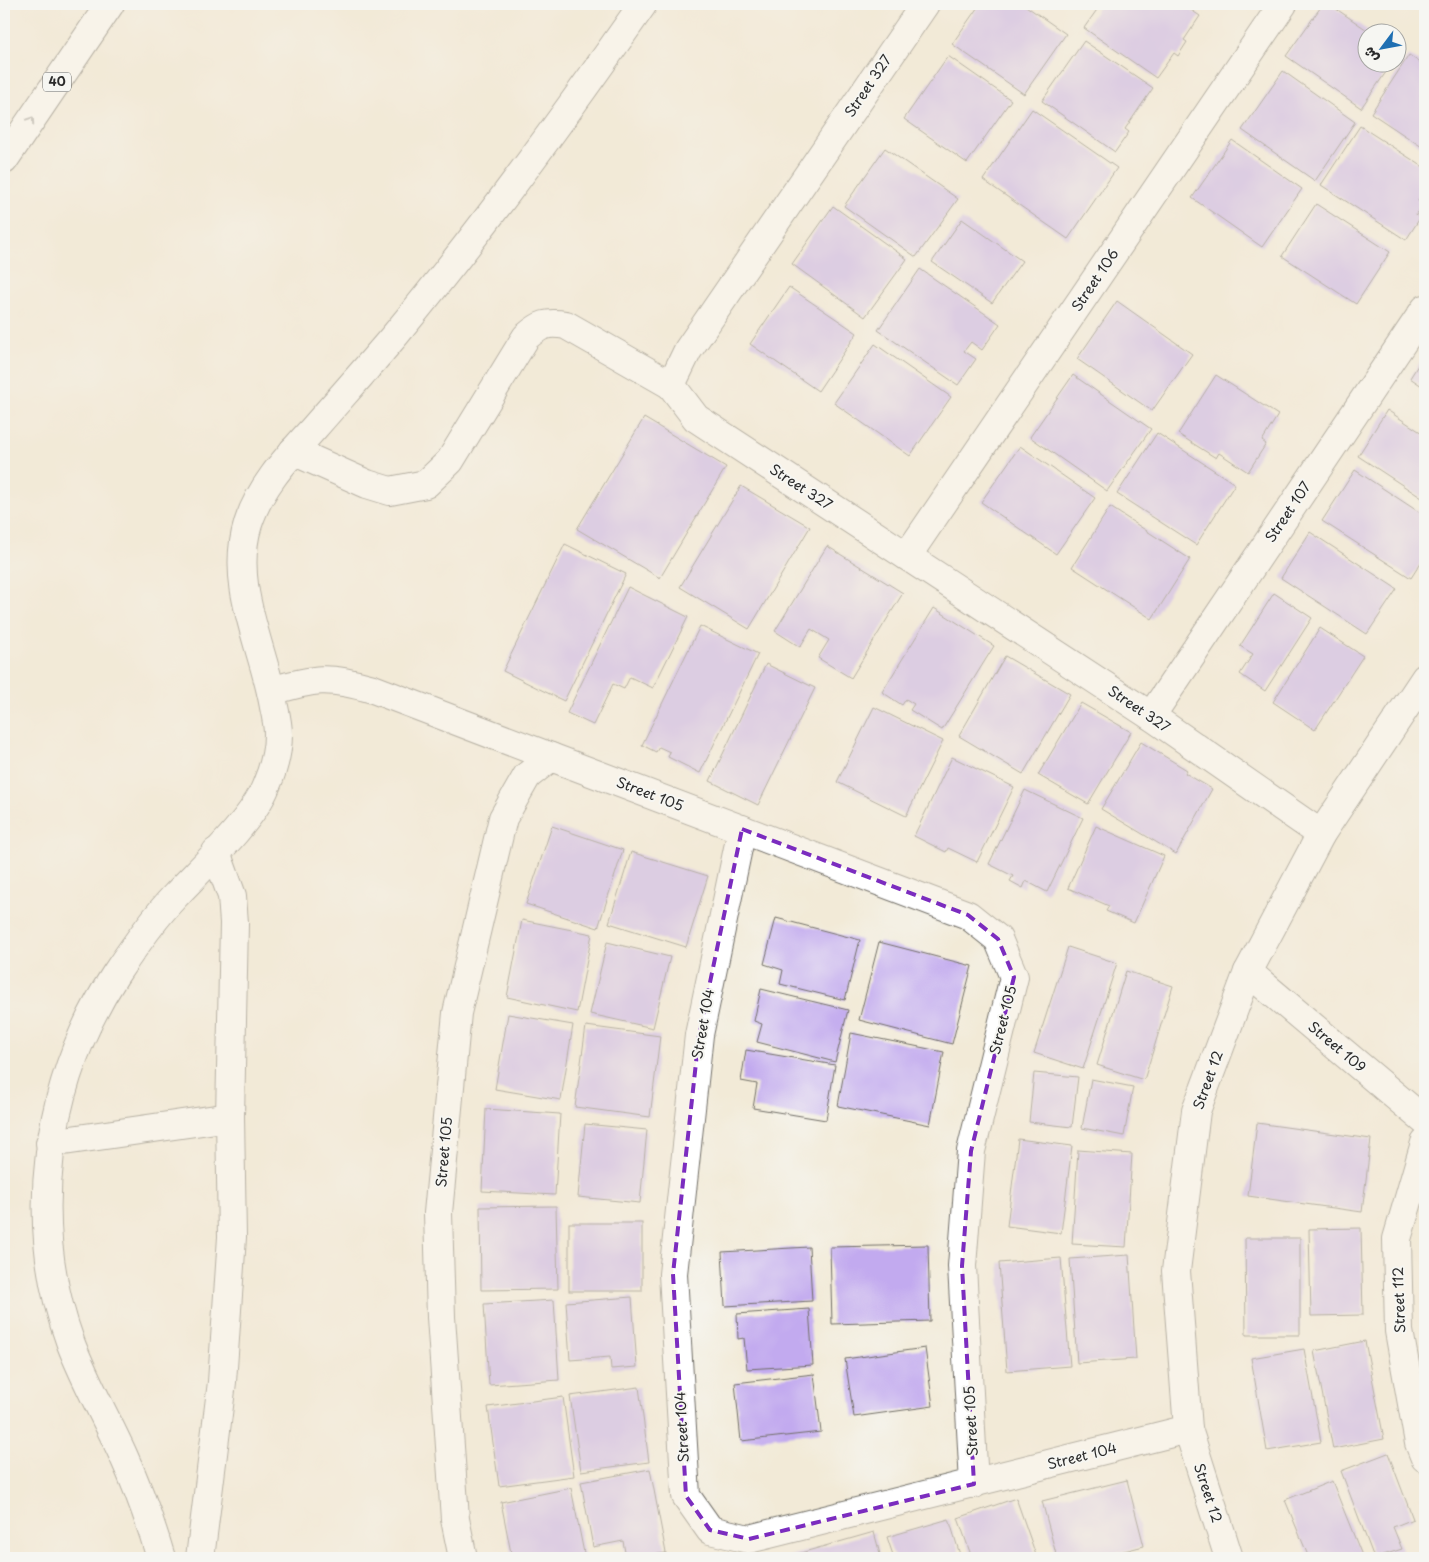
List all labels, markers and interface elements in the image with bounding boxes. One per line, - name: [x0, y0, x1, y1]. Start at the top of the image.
- north arrow: [1356, 22, 1406, 72]
- text: ش: [1358, 43, 1384, 67]
- street label: Street 327: [839, 50, 896, 121]
- road number: 40: [43, 72, 71, 91]
- one-way arrow: [25, 116, 34, 126]
- street label: Street 106: [1066, 244, 1123, 315]
- street label: Street 327: [766, 458, 837, 515]
- street label: Street 107: [1259, 477, 1316, 546]
- street label: Street 327: [1104, 680, 1175, 737]
- street label: Street 105: [613, 771, 687, 816]
- street label: Street 105: [984, 983, 1021, 1057]
- street label: Street 104: [686, 987, 719, 1061]
- street label: Street 109: [1304, 1016, 1371, 1077]
- street label: Street 12: [1187, 1047, 1228, 1112]
- street label: Street 105: [430, 1116, 457, 1188]
- street label: Street 112: [1387, 1266, 1410, 1334]
- street label: Street 105: [958, 1385, 983, 1457]
- street label: Street 104: [669, 1391, 694, 1463]
- street label: Street 104: [1045, 1437, 1119, 1474]
- street label: Street 12: [1189, 1460, 1228, 1525]

